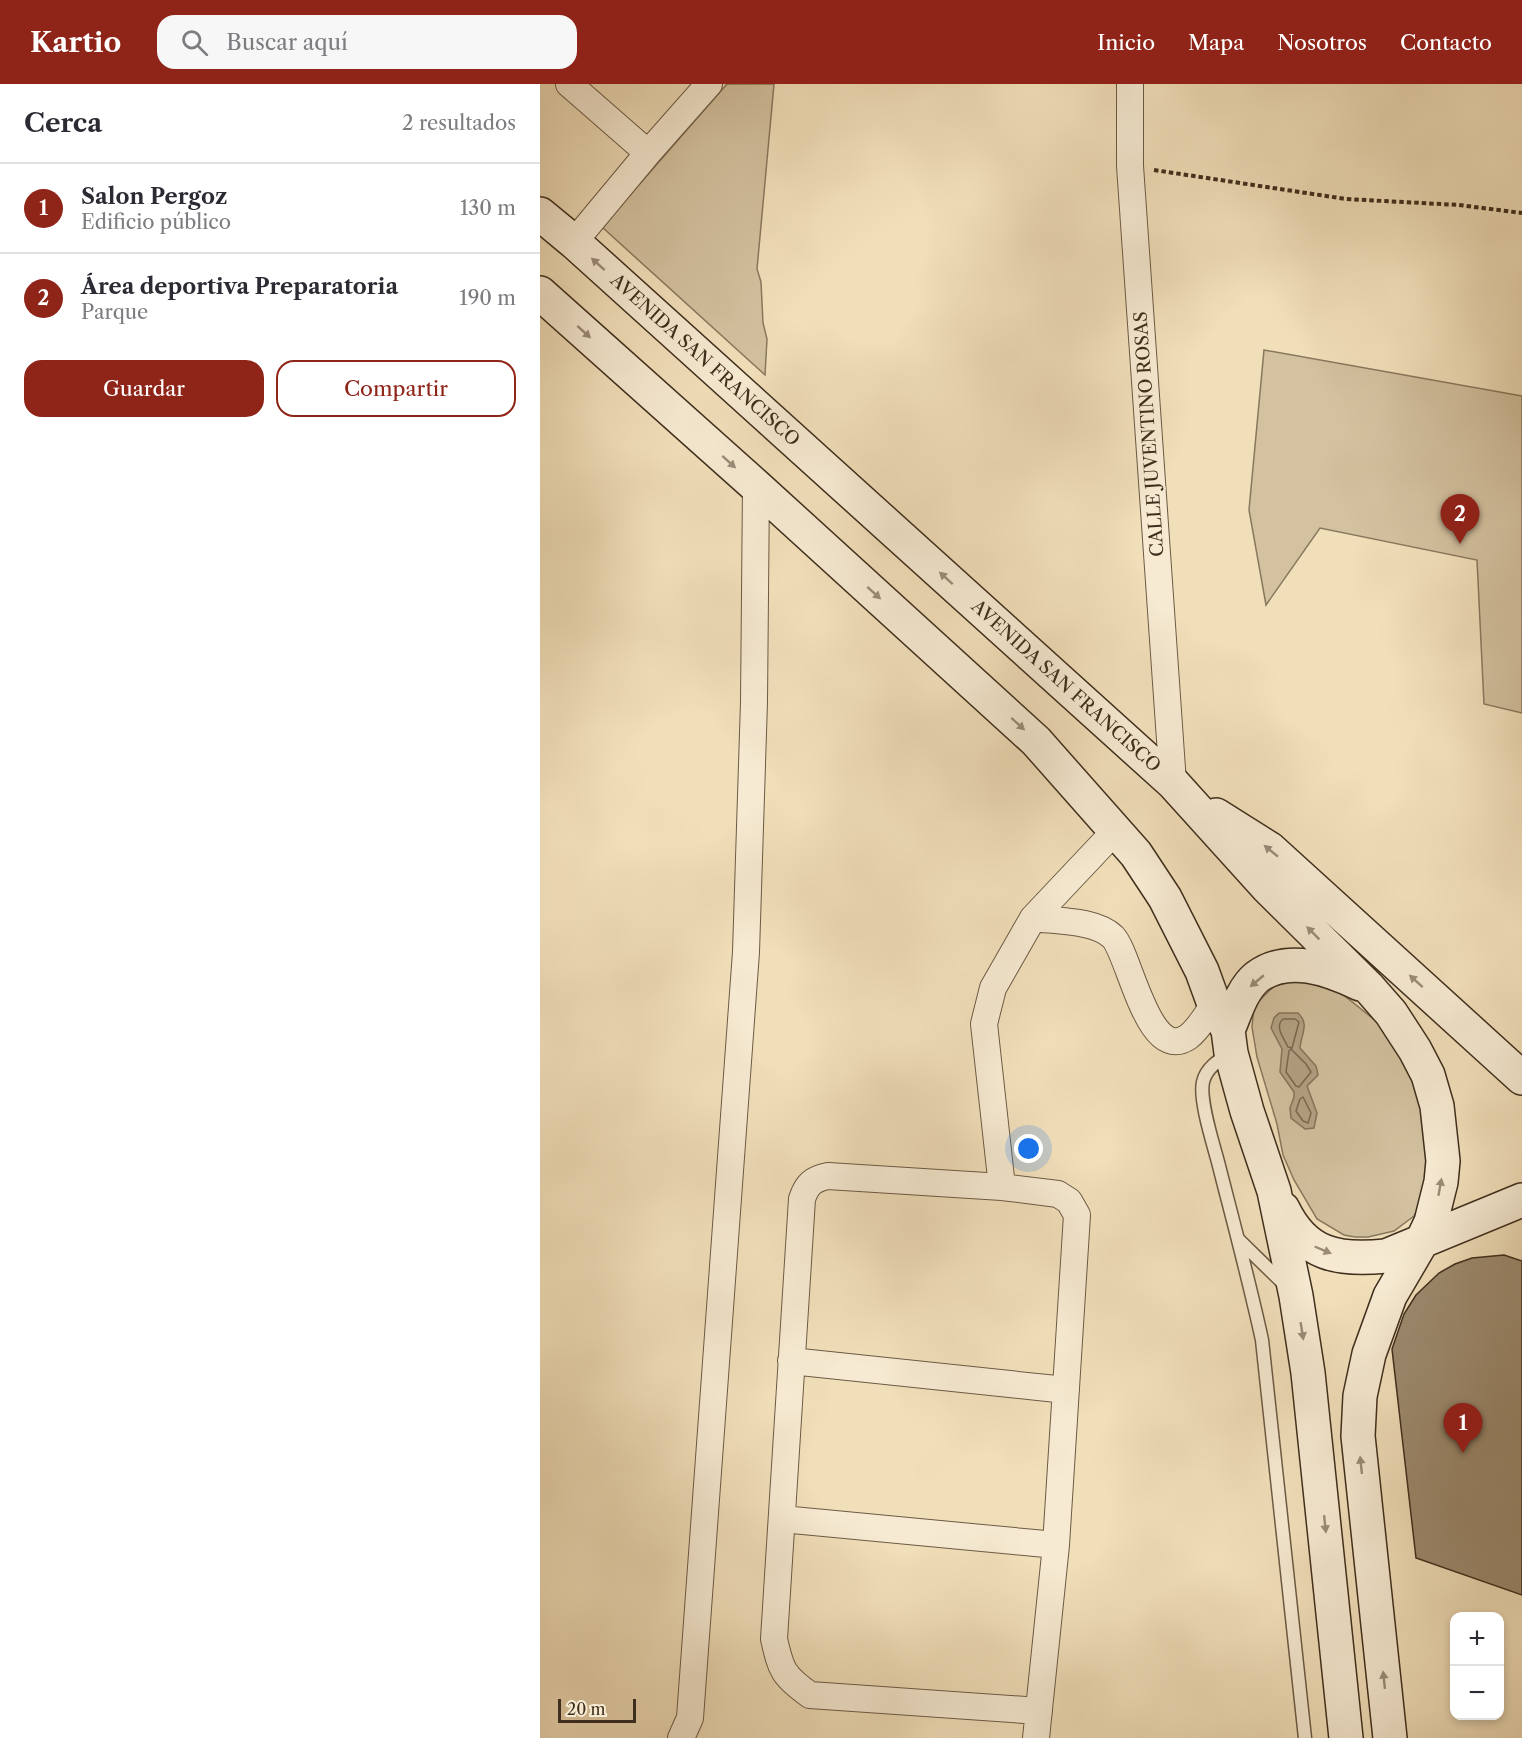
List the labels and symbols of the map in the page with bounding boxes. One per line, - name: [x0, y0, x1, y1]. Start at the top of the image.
- one-way arrow: [591, 257, 606, 271]
- street label: AVENIDA SAN FRANCISCO: [605, 269, 804, 451]
- street label: CALLE JUVENTINO ROSAS: [1129, 311, 1169, 557]
- one-way arrow: [576, 325, 591, 338]
- one-way arrow: [721, 455, 736, 468]
- pin: 2: [1440, 494, 1480, 544]
- one-way arrow: [938, 571, 953, 585]
- one-way arrow: [866, 586, 881, 600]
- street label: AVENIDA SAN FRANCISCO: [966, 595, 1165, 777]
- one-way arrow: [1010, 717, 1024, 731]
- one-way arrow: [1263, 845, 1279, 858]
- one-way arrow: [1307, 926, 1321, 940]
- one-way arrow: [1249, 974, 1265, 987]
- one-way arrow: [1409, 975, 1424, 988]
- your location: [1014, 1134, 1043, 1163]
- one-way arrow: [1436, 1178, 1445, 1197]
- one-way arrow: [1314, 1246, 1332, 1255]
- one-way arrow: [1297, 1321, 1306, 1340]
- pin: 1: [1444, 1404, 1482, 1453]
- one-way arrow: [1356, 1455, 1366, 1474]
- one-way arrow: [1320, 1515, 1330, 1534]
- one-way arrow: [1379, 1670, 1389, 1689]
- scale bar: [558, 1696, 636, 1724]

